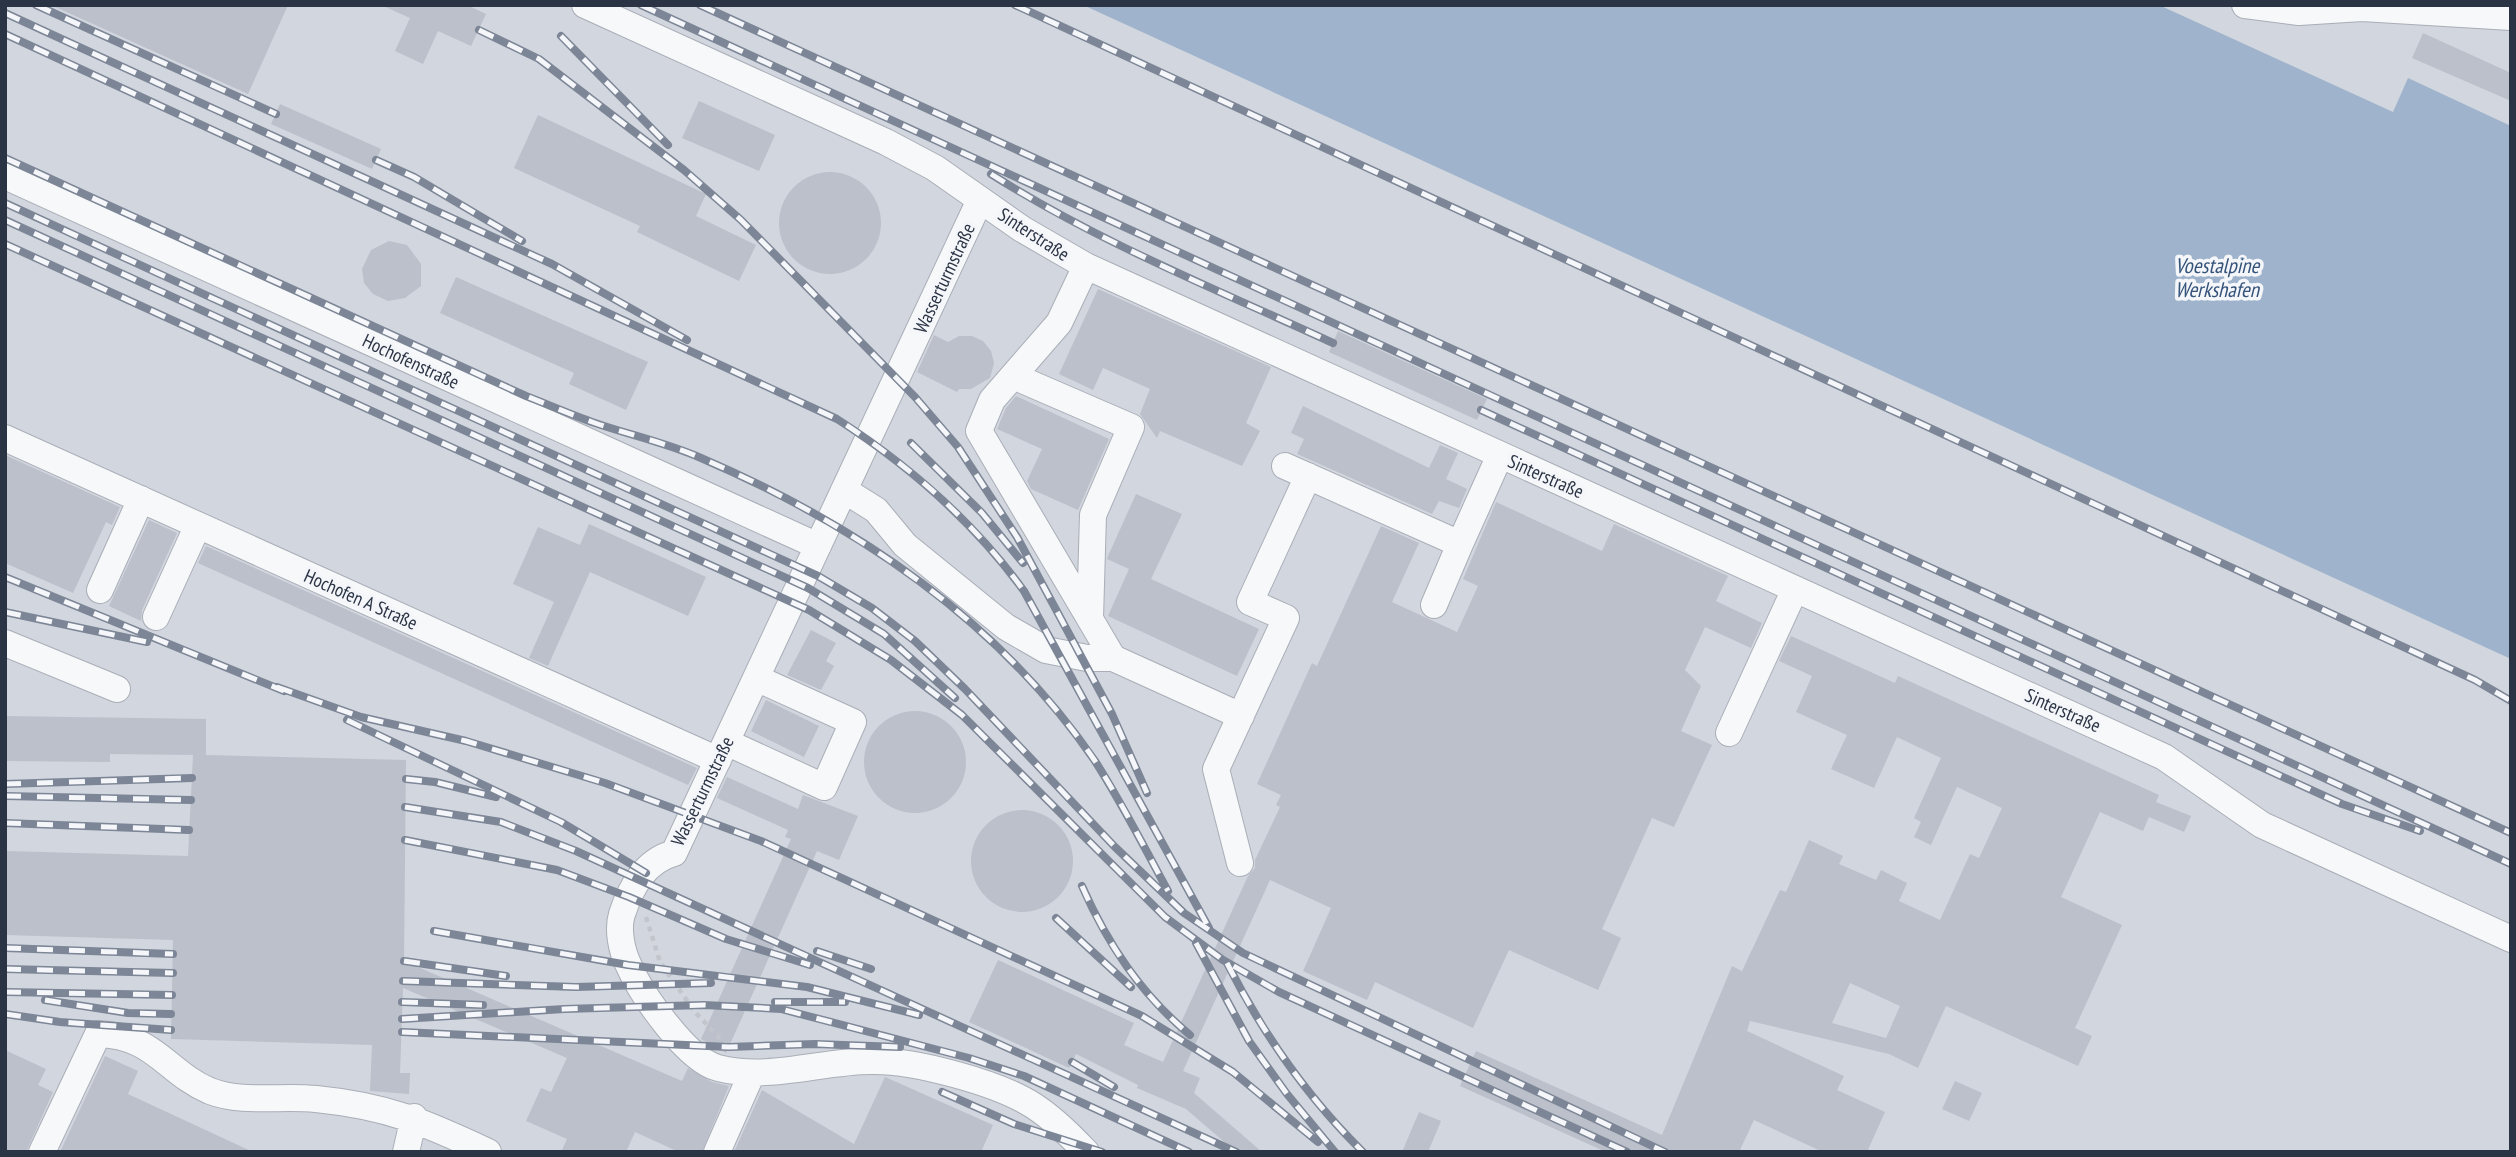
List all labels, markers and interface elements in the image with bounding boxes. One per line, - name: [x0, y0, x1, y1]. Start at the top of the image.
- street label: Sinterstraße: [994, 202, 1074, 266]
- street label: Wasserturmstraße: [908, 219, 980, 337]
- water label: Voestalpine Werkshafen: [2175, 252, 2261, 303]
- street label: Hochofenstraße: [359, 328, 463, 394]
- street label: Sinterstraße: [1504, 449, 1588, 503]
- street label: Hochofen A Straße: [301, 563, 422, 635]
- street label: Sinterstraße: [2021, 683, 2105, 737]
- street label: Wasserturmstraße: [665, 732, 739, 850]

